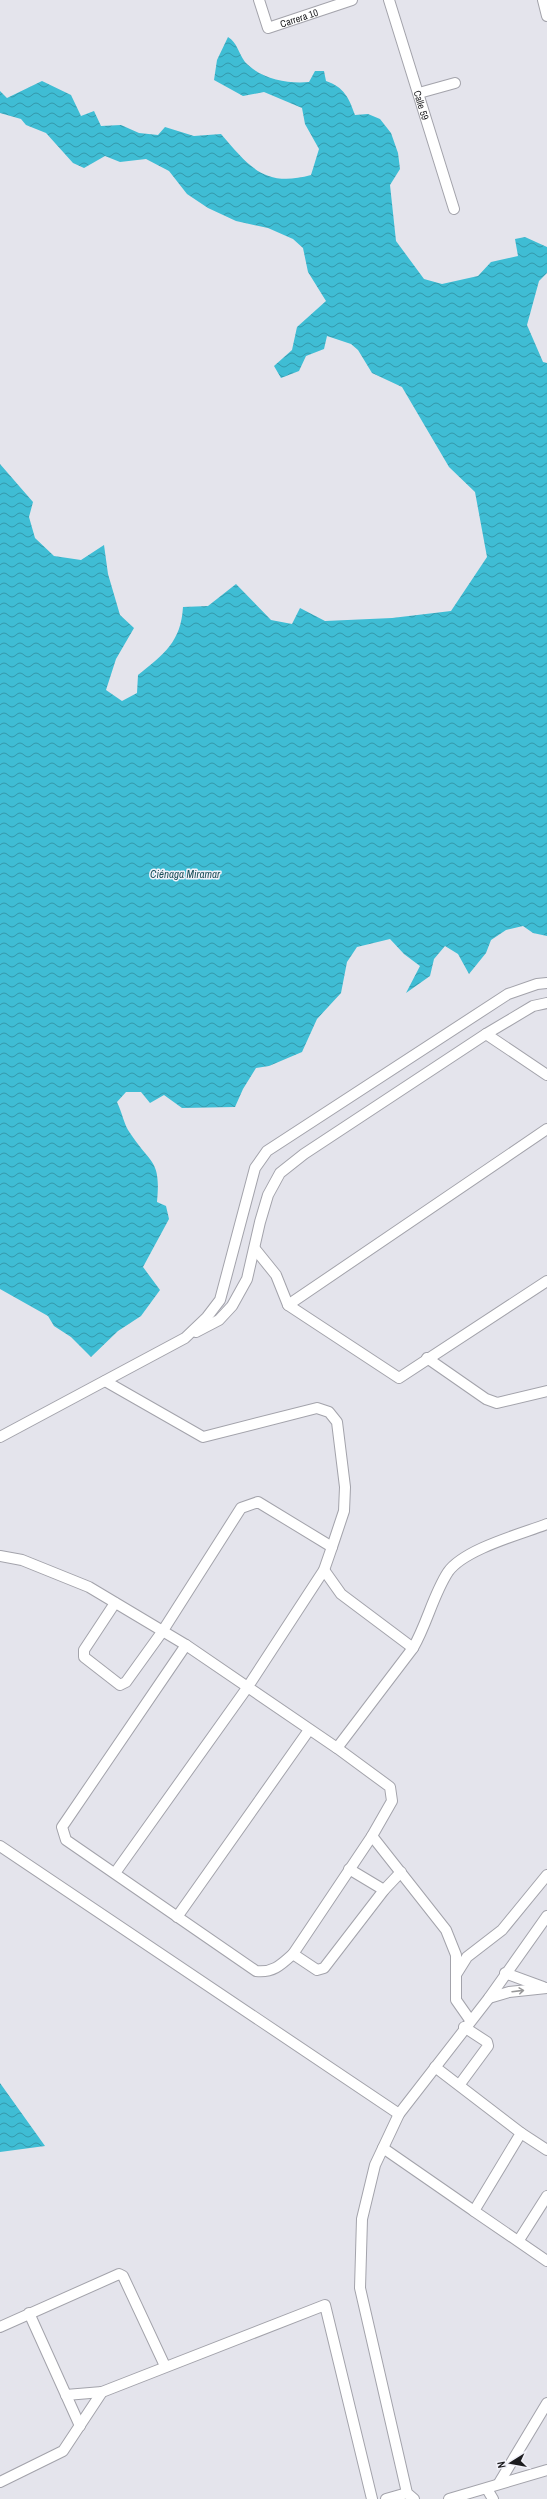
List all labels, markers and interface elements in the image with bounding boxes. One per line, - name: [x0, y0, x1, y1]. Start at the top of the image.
- street label: Carrera 10: [278, 6, 320, 31]
- street label: Calle 59: [411, 89, 432, 122]
- water label: Ciénaga Miramar: [150, 867, 221, 881]
- one-way arrow: [511, 1987, 524, 1995]
- north arrow: [491, 2443, 531, 2483]
- text: N: [494, 2460, 509, 2469]

